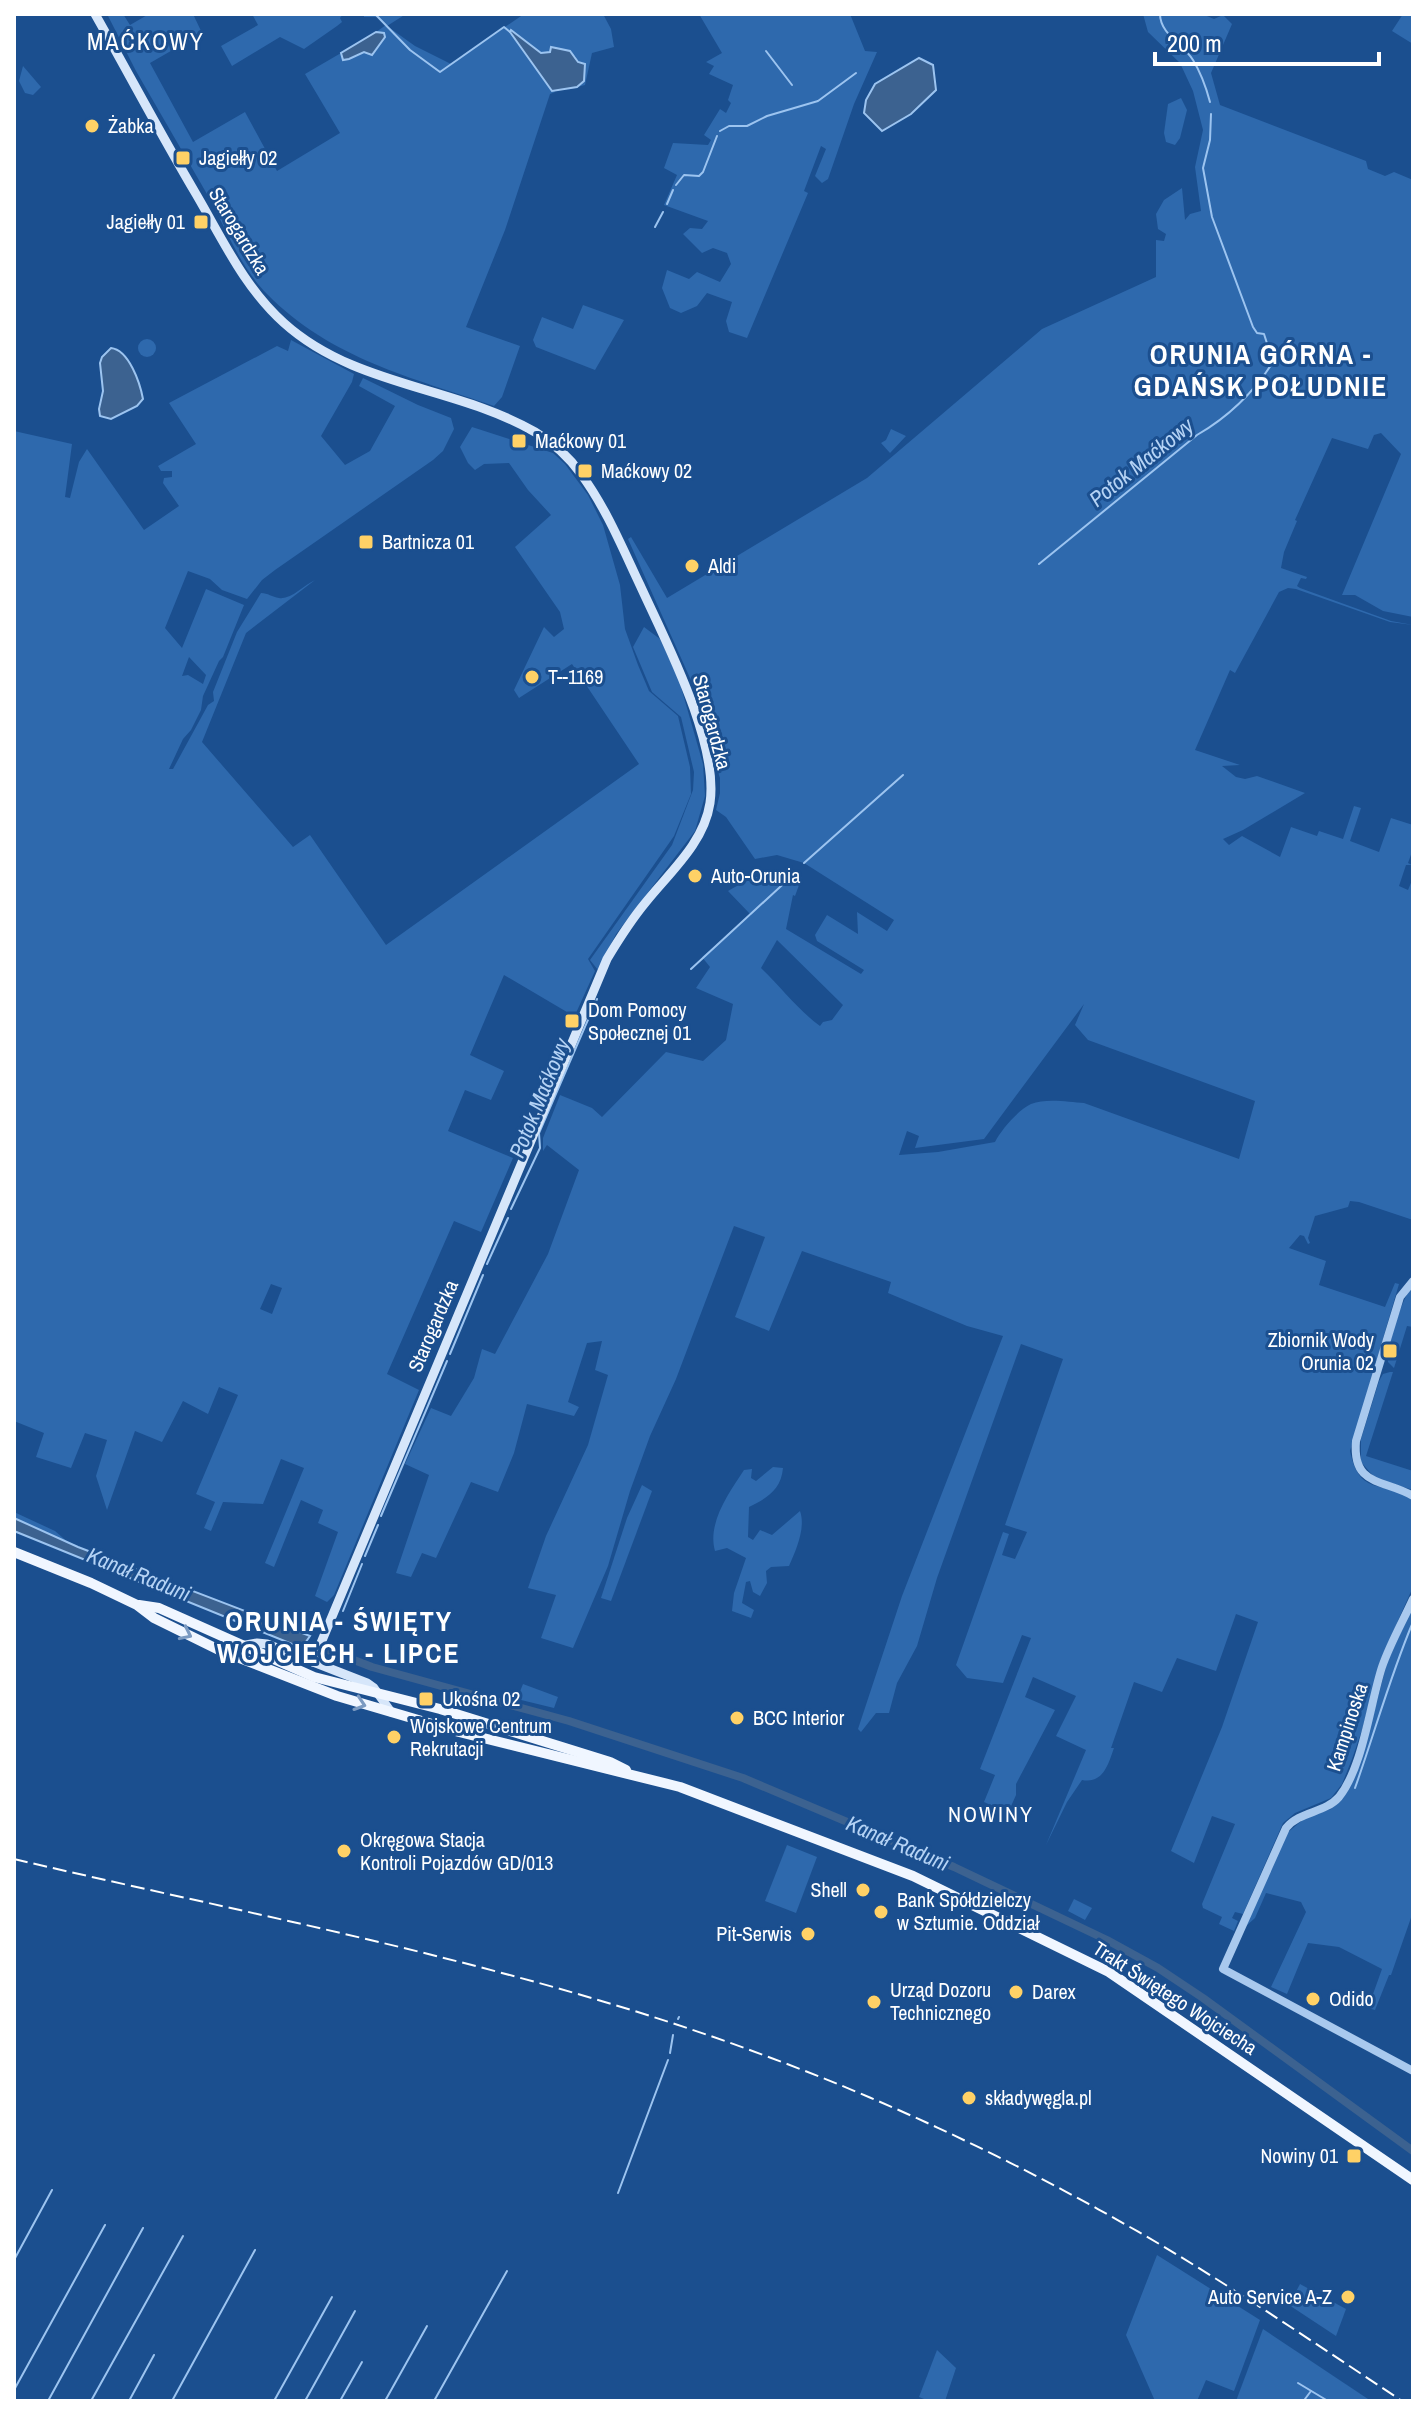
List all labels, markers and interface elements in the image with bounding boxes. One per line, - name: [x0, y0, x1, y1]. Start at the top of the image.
- scale bar: [1155, 16, 1379, 66]
- district label: MAĆKOWY: [87, 25, 205, 57]
- text: 200 m: [1167, 27, 1222, 59]
- place label: Żabka: [108, 112, 154, 139]
- marker: Żabka: [83, 117, 101, 135]
- place label: Jagiełły 02: [199, 144, 277, 171]
- marker: Jagiełły 02: [174, 149, 192, 167]
- street label: Starogardzka: [203, 182, 276, 280]
- place label: Jagiełły 01: [107, 208, 185, 235]
- marker: Jagiełły 01: [192, 213, 210, 231]
- district label: ORUNIA GÓRNA - GDAŃSK POŁUDNIE: [1134, 335, 1388, 405]
- water label: Potok Maćkowy: [1082, 410, 1200, 513]
- place label: Maćkowy 01: [535, 427, 626, 454]
- marker: Maćkowy 01: [510, 432, 528, 450]
- place label: Maćkowy 02: [601, 457, 692, 484]
- marker: Maćkowy 02: [576, 462, 594, 480]
- place label: Bartnicza 01: [382, 528, 474, 555]
- marker: Bartnicza 01: [357, 533, 375, 551]
- place label: Aldi: [707, 552, 736, 579]
- marker: Aldi: [683, 557, 701, 575]
- place label: T--1169: [548, 663, 603, 690]
- marker: T--1169: [523, 668, 541, 686]
- street label: Starogardzka: [687, 671, 738, 772]
- place label: Auto-Orunia: [710, 862, 800, 889]
- marker: Auto-Orunia: [686, 867, 704, 885]
- place label: Dom Pomocy Społecznej 01: [588, 996, 691, 1046]
- marker: Dom Pomocy Społecznej 01: [563, 1012, 581, 1030]
- water label: Potok Maćkowy: [501, 1033, 577, 1162]
- street label: Starogardzka: [401, 1276, 464, 1376]
- place label: Zbiornik Wody Orunia 02: [1268, 1326, 1375, 1376]
- marker: Zbiornik Wody Orunia 02: [1381, 1342, 1399, 1360]
- water label: Kanał Raduni: [83, 1540, 195, 1608]
- district label: ORUNIA - ŚWIĘTY WOJCIECH - LIPCE: [217, 1602, 461, 1672]
- one-way arrow: [178, 1624, 193, 1640]
- street label: Kampinoska: [1320, 1679, 1373, 1774]
- place label: Ukośna 02: [442, 1685, 520, 1712]
- marker: Ukośna 02: [417, 1690, 435, 1708]
- one-way arrow: [353, 1695, 367, 1711]
- place label: BCC Interior: [753, 1704, 845, 1731]
- marker: BCC Interior: [728, 1709, 746, 1727]
- place label: Wojskowe Centrum Rekrutacji: [410, 1712, 552, 1762]
- marker: Wojskowe Centrum Rekrutacji: [385, 1728, 403, 1746]
- district label: NOWINY: [948, 1799, 1034, 1829]
- water label: Kanał Raduni: [842, 1808, 954, 1878]
- place label: Okręgowa Stacja Kontroli Pojazdów GD/013: [360, 1826, 553, 1876]
- marker: Okręgowa Stacja Kontroli Pojazdów GD/013: [335, 1842, 353, 1860]
- place label: Shell: [811, 1876, 847, 1903]
- marker: Shell: [854, 1881, 872, 1899]
- place label: Bank Spółdzielczy w Sztumie. Oddział: [897, 1886, 1041, 1936]
- marker: Bank Spółdzielczy w Sztumie. Oddział: [872, 1903, 890, 1921]
- place label: Pit-Serwis: [716, 1920, 792, 1947]
- marker: Pit-Serwis: [799, 1925, 817, 1943]
- street label: Trakt Świętego Wojciecha: [1088, 1934, 1263, 2061]
- place label: Urząd Dozoru Technicznego: [890, 1976, 991, 2026]
- place label: Darex: [1032, 1978, 1077, 2005]
- marker: Darex: [1007, 1983, 1025, 2001]
- place label: Odido: [1329, 1985, 1374, 2012]
- marker: Odido: [1304, 1990, 1322, 2008]
- marker: Urząd Dozoru Technicznego: [865, 1993, 883, 2011]
- place label: składywęgla.pl: [985, 2084, 1092, 2111]
- marker: składywęgla.pl: [960, 2089, 978, 2107]
- place label: Nowiny 01: [1261, 2142, 1338, 2169]
- marker: Nowiny 01: [1345, 2147, 1363, 2165]
- place label: Auto Service A-Z: [1207, 2283, 1332, 2310]
- marker: Auto Service A-Z: [1339, 2288, 1357, 2306]

